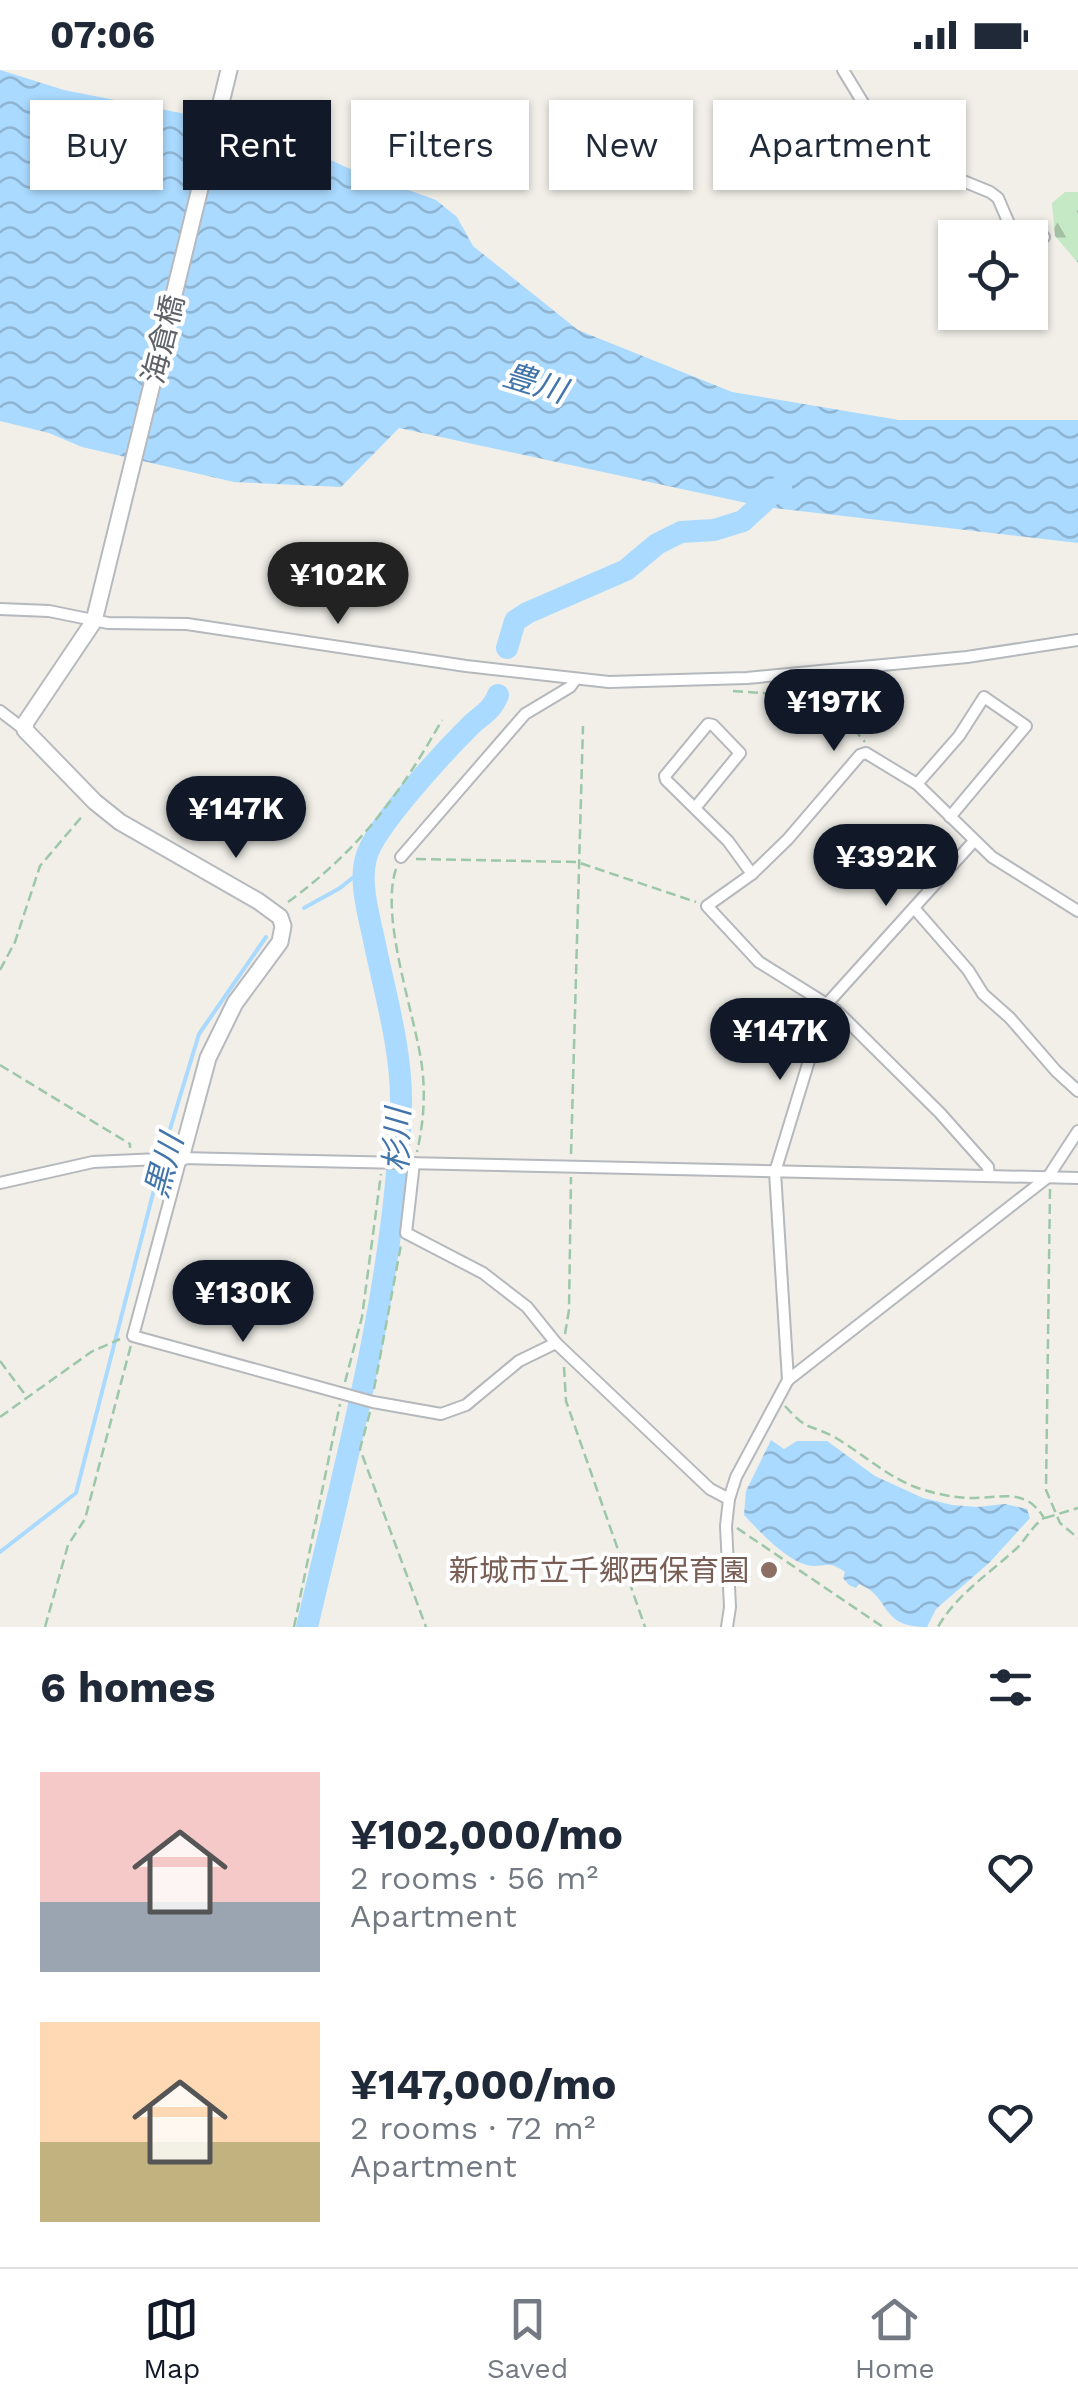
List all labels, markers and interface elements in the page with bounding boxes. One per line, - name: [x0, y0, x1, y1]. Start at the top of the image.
- text: 07:06: [50, 13, 155, 57]
- chip: Buy: [30, 100, 163, 190]
- chip: Rent: [183, 100, 331, 190]
- chip: Filters: [351, 100, 529, 190]
- chip: New: [549, 100, 693, 190]
- chip: Apartment: [713, 100, 966, 190]
- map controls: [938, 220, 1048, 330]
- button: locate: [938, 220, 1048, 330]
- street label: 海倉橋: [135, 291, 191, 387]
- water label: 豊川: [499, 355, 574, 411]
- pin: ¥102K: [268, 542, 408, 627]
- text: ¥102K: [290, 555, 386, 593]
- pin: ¥197K: [764, 669, 904, 754]
- text: ¥197K: [786, 682, 882, 720]
- pin: ¥147K: [166, 776, 306, 861]
- text: ¥147K: [188, 789, 284, 827]
- pin: ¥392K: [816, 824, 956, 909]
- text: ¥392K: [835, 837, 937, 875]
- pin: ¥147K: [710, 998, 850, 1083]
- text: ¥147K: [732, 1011, 828, 1049]
- water label: 杉川: [377, 1104, 417, 1173]
- water label: 黒川: [137, 1127, 191, 1202]
- pin: ¥130K: [173, 1260, 313, 1345]
- text: ¥130K: [195, 1273, 291, 1311]
- place label: 新城市立千郷西保育園: [449, 1553, 749, 1588]
- marker: 新城市立千郷西保育園: [758, 1559, 780, 1581]
- icon: filters: [983, 1660, 1038, 1715]
- text: 6 homes: [40, 1663, 215, 1712]
- text: ¥102,000/mo: [350, 1810, 623, 1859]
- icon: home: [120, 1812, 240, 1932]
- icon: heart: [983, 1845, 1038, 1900]
- text: 2 rooms · 56 m²: [350, 1859, 598, 1897]
- text: Apartment: [350, 1897, 517, 1935]
- text: ¥147,000/mo: [350, 2060, 616, 2109]
- icon: home: [120, 2062, 240, 2182]
- icon: heart: [983, 2095, 1038, 2150]
- text: 2 rooms · 72 m²: [350, 2109, 595, 2147]
- text: Apartment: [350, 2147, 517, 2185]
- tab: Map: [143, 2292, 200, 2385]
- tab: Saved: [487, 2292, 568, 2385]
- tab: Home: [855, 2292, 935, 2385]

